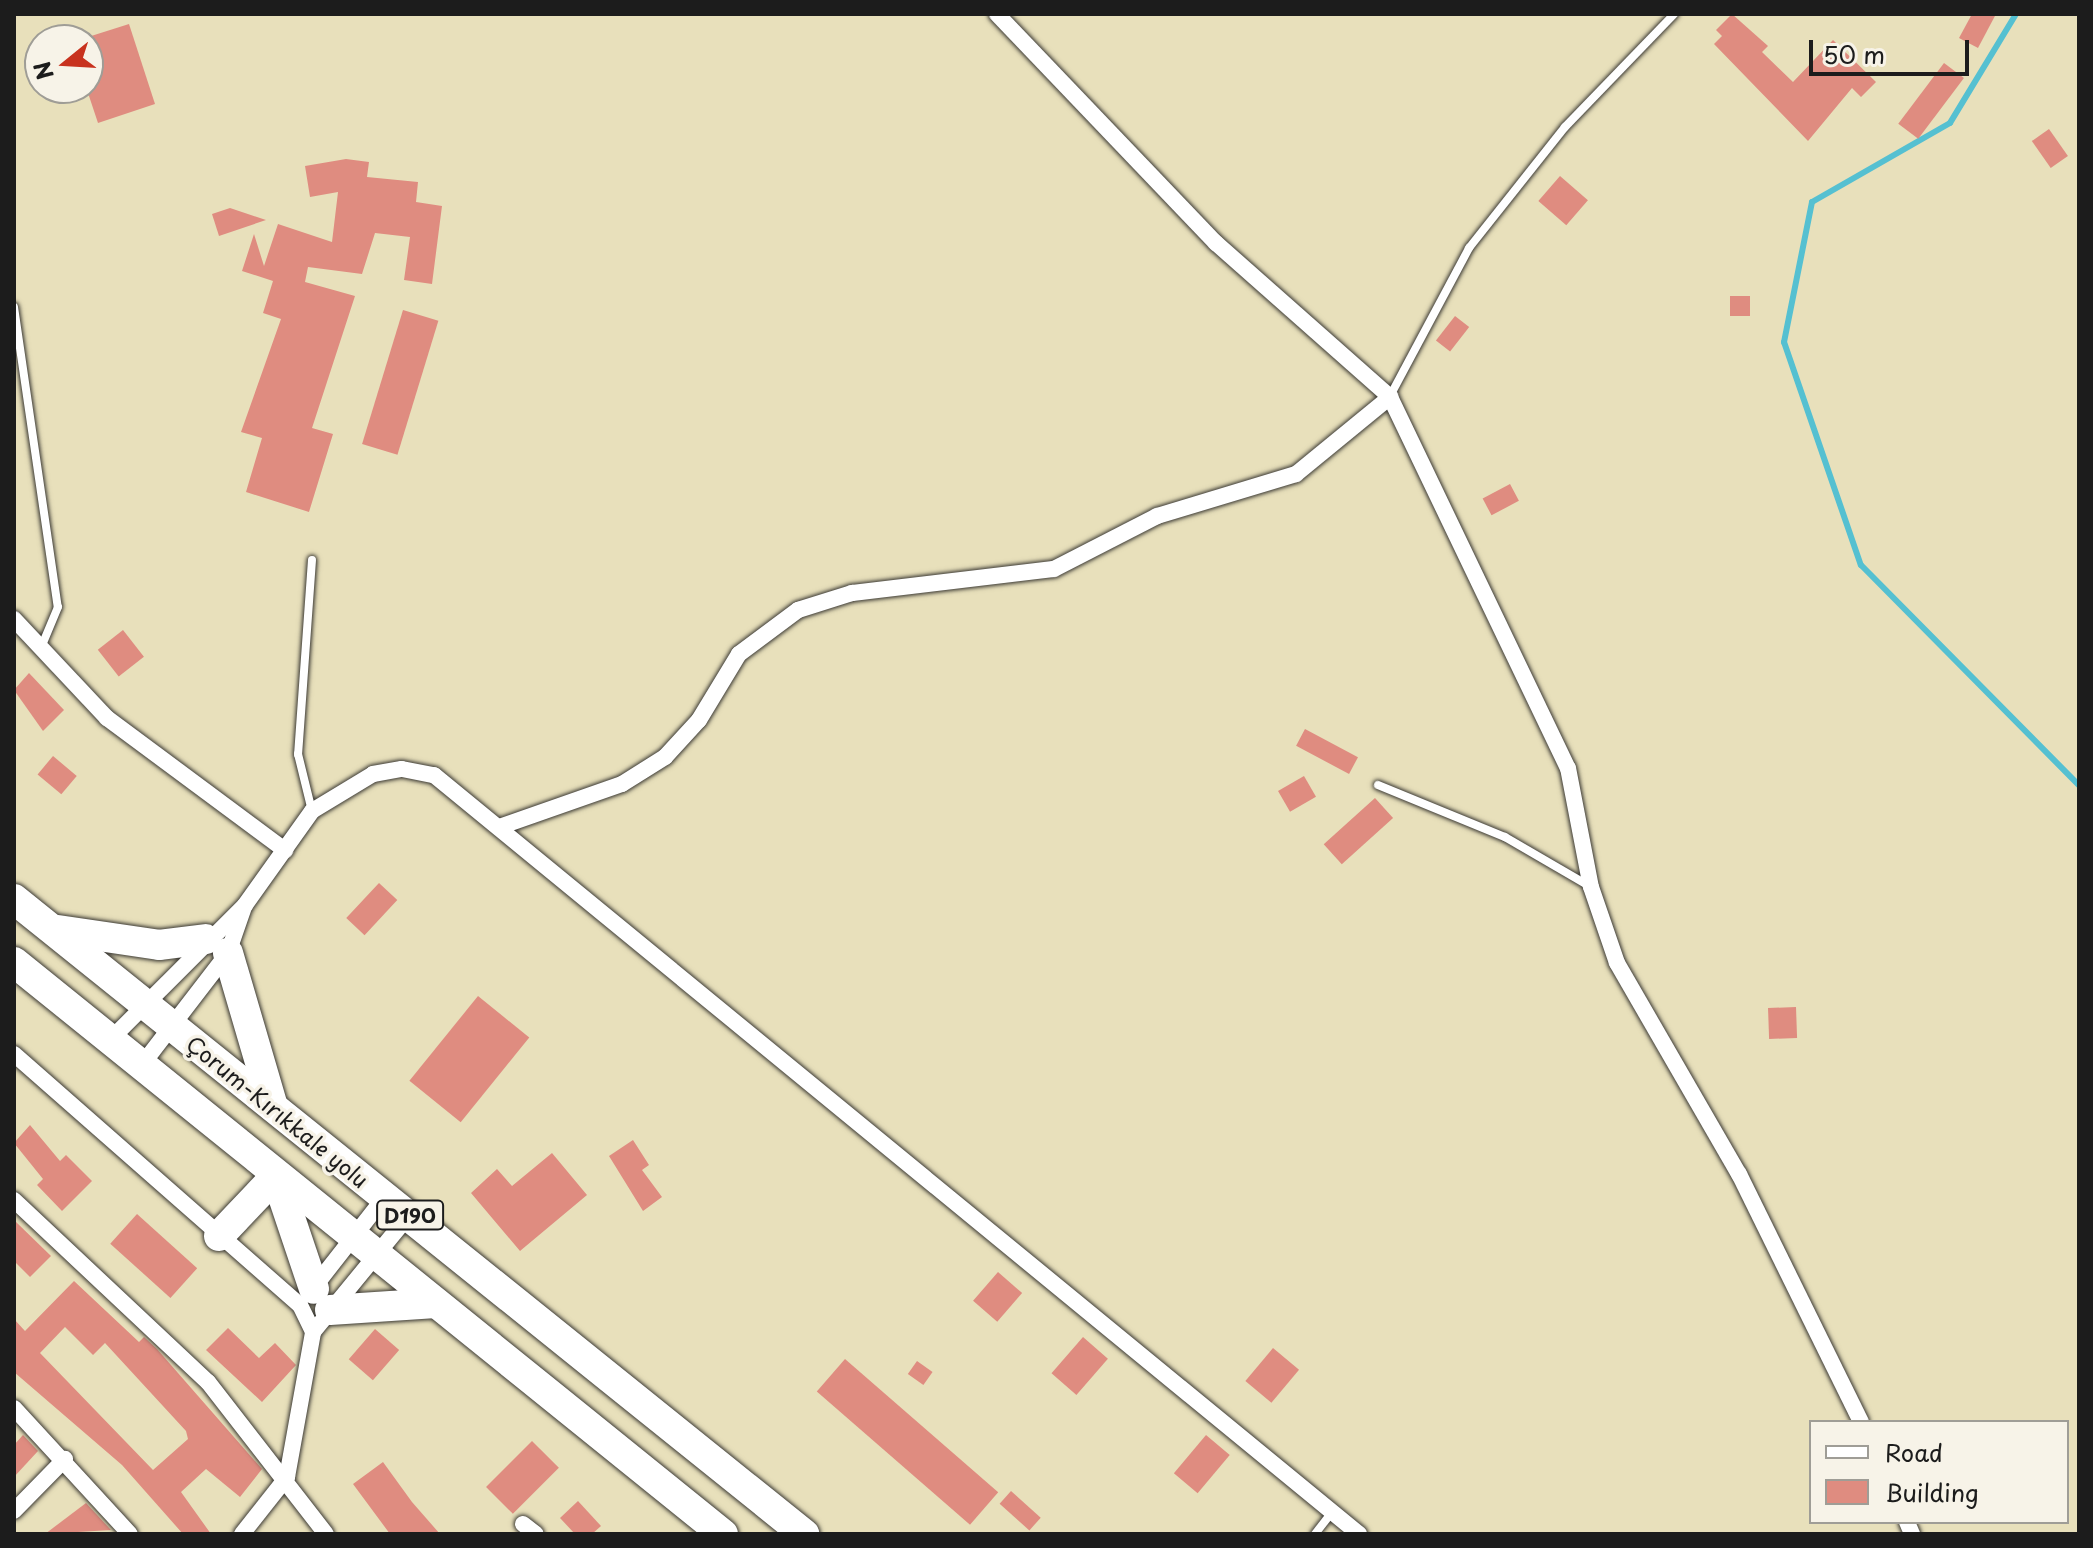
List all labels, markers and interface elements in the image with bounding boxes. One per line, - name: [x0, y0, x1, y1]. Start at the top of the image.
- north arrow: [24, 24, 104, 104]
- scale bar: [1813, 24, 1973, 74]
- text: 50 m: [1823, 36, 1885, 72]
- text: N: [24, 58, 61, 84]
- street label: Çorum-Kırıkkale yolu: [181, 1029, 375, 1193]
- road number: D190: [376, 1199, 444, 1231]
- legend: [1809, 1420, 2069, 1524]
- text: Road: [1885, 1434, 1943, 1470]
- text: Building: [1885, 1474, 1979, 1510]

